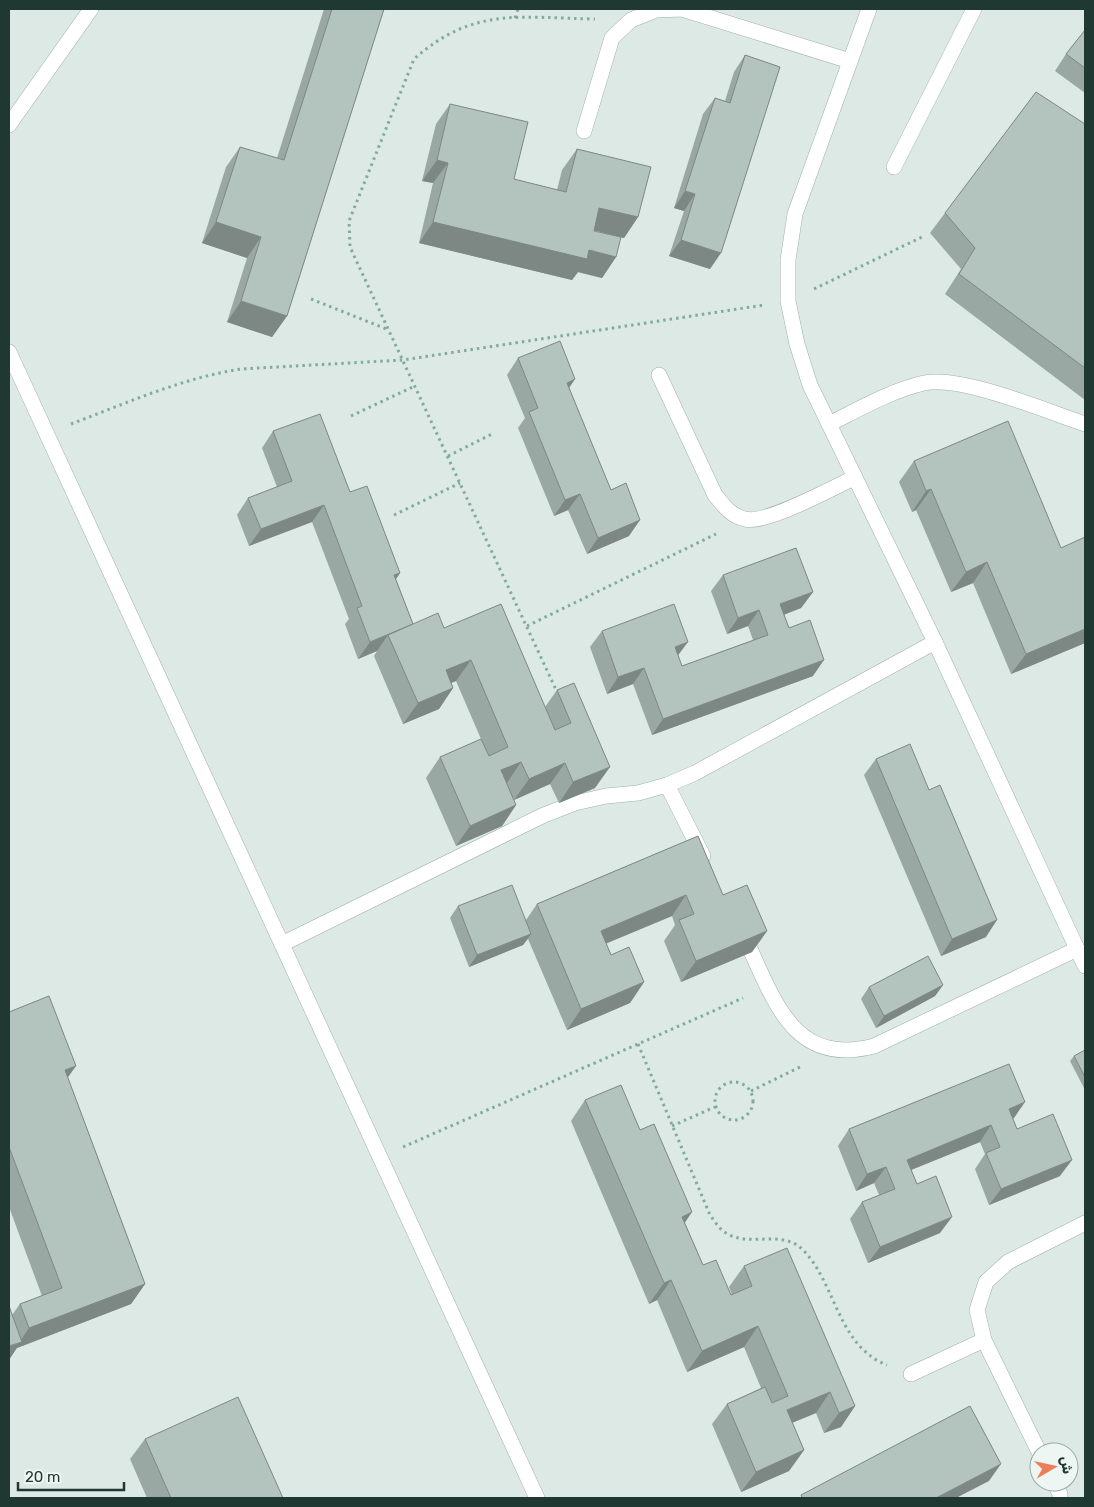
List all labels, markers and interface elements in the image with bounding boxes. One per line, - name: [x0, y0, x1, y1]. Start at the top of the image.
- north arrow: [1029, 1442, 1079, 1492]
- text: ش: [1057, 1455, 1076, 1475]
- scale bar: [18, 1460, 124, 1492]
- text: 20 m: [25, 1468, 60, 1486]

